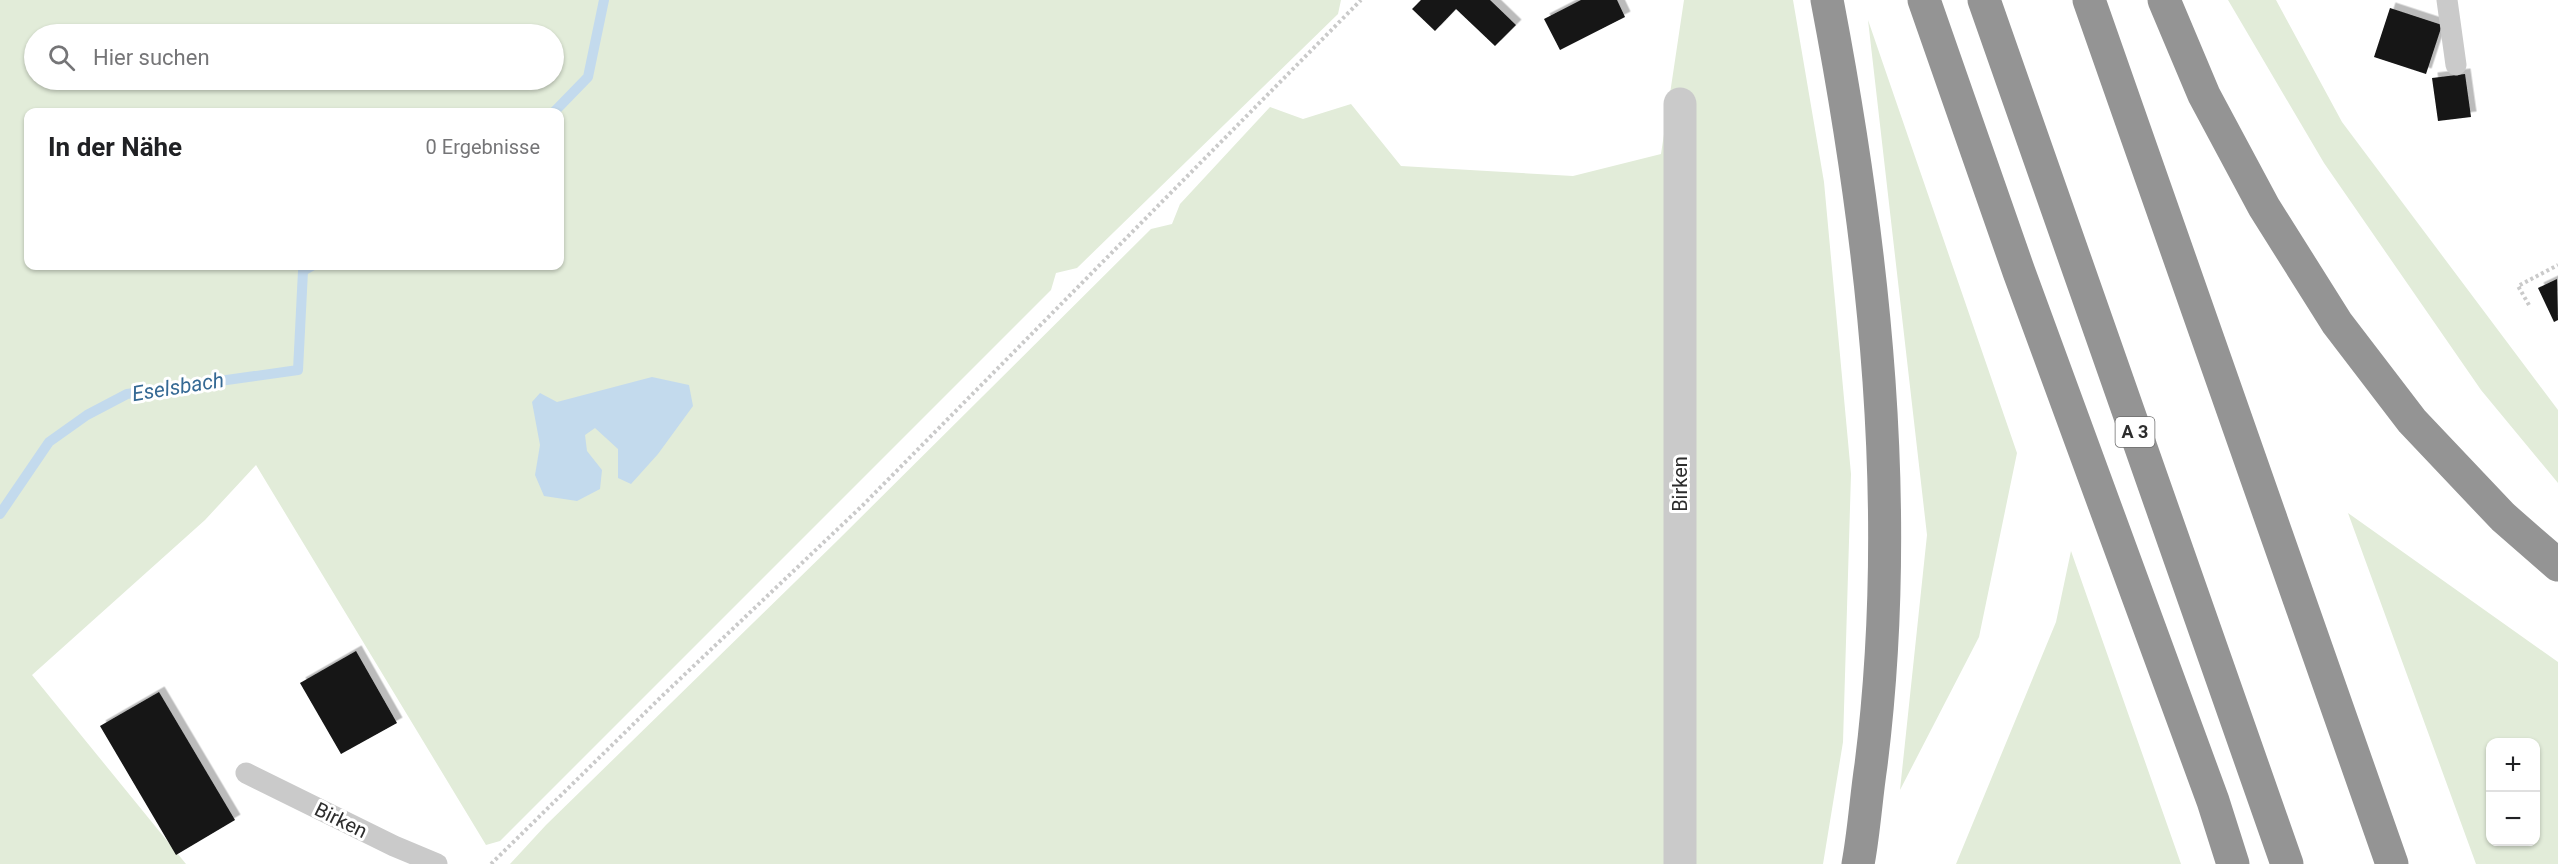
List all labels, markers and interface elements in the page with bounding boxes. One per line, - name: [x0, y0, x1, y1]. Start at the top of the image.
- search box: [24, 24, 564, 90]
- icon: search: [45, 41, 78, 74]
- text: Hier suchen: [93, 45, 210, 70]
- text: In der Nähe: [48, 132, 182, 162]
- text: 0 Ergebnisse: [426, 135, 540, 159]
- water label: Eselsbach: [130, 368, 226, 406]
- road number: A 3: [2116, 417, 2154, 447]
- street label: Birken: [1668, 456, 1692, 512]
- map controls: [2486, 738, 2540, 846]
- button: +: [2486, 738, 2540, 792]
- button: −: [2486, 792, 2540, 846]
- street label: Birken: [311, 797, 371, 843]

